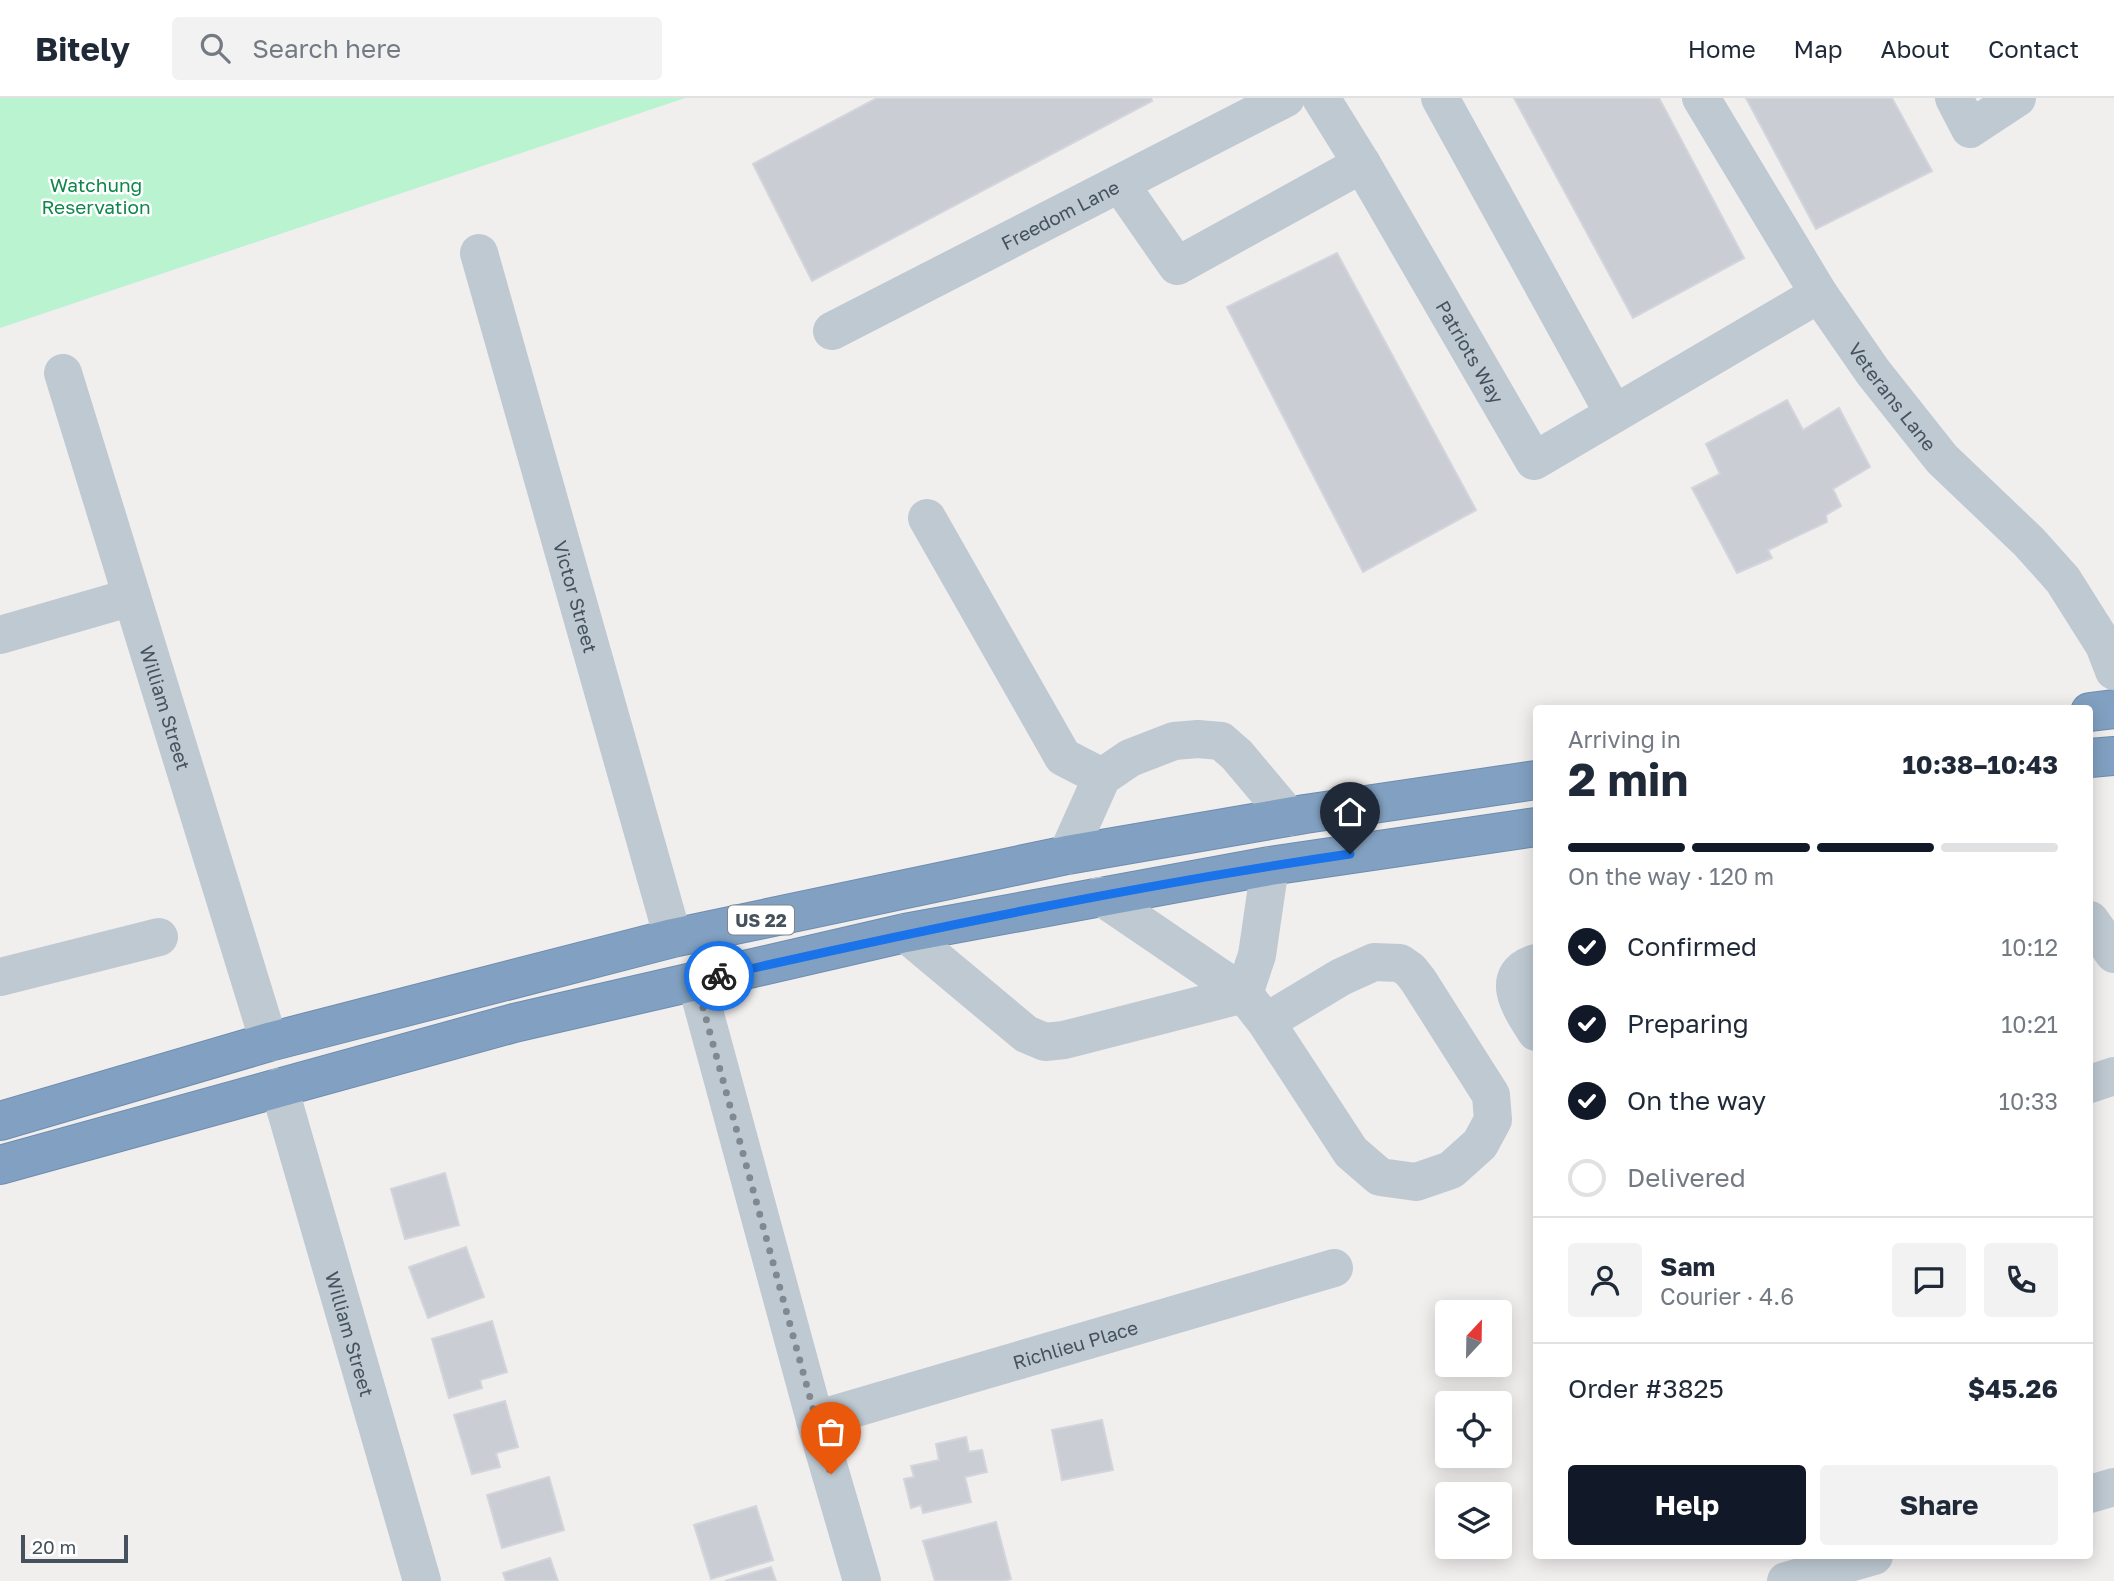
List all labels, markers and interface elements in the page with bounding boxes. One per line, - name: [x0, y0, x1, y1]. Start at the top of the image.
- search box: [172, 17, 662, 80]
- text: Bitely: [35, 29, 130, 68]
- icon: search: [196, 29, 234, 67]
- text: Search here: [252, 33, 401, 64]
- text: Home: [1688, 34, 1756, 63]
- text: Map: [1794, 34, 1843, 63]
- text: About: [1881, 34, 1950, 63]
- text: Contact: [1988, 34, 2079, 63]
- park label: Watchung Reservation: [41, 173, 151, 218]
- street label: Freedom Lane: [997, 174, 1123, 254]
- street label: Patriots Way: [1432, 296, 1510, 408]
- street label: Veterans Lane: [1844, 338, 1942, 455]
- street label: Victor Street: [549, 538, 603, 655]
- street label: William Street: [136, 642, 196, 773]
- text: Arriving in: [1568, 725, 1681, 753]
- text: 10:38–10:43: [1902, 749, 2058, 780]
- text: 2 min: [1568, 751, 1688, 806]
- pin: [1320, 782, 1380, 854]
- icon: home: [1331, 793, 1369, 831]
- text: On the way · 120 m: [1568, 862, 1774, 890]
- road number: US 22: [728, 906, 794, 934]
- icon: check: [1568, 928, 1606, 966]
- text: Confirmed: [1627, 931, 1757, 962]
- text: 10:12: [2001, 933, 2058, 961]
- courier: [684, 941, 754, 1011]
- icon: bike: [700, 957, 738, 995]
- icon: check: [1568, 1005, 1606, 1043]
- text: Preparing: [1627, 1008, 1749, 1039]
- text: 10:21: [2001, 1010, 2058, 1038]
- icon: check: [1568, 1082, 1606, 1120]
- text: On the way: [1627, 1085, 1766, 1116]
- text: 10:33: [1999, 1087, 2058, 1115]
- text: Delivered: [1627, 1162, 1746, 1193]
- button: person: [1568, 1243, 1642, 1317]
- button: chat: [1892, 1243, 1966, 1317]
- button: phone: [1984, 1243, 2058, 1317]
- text: Sam: [1660, 1251, 1715, 1282]
- street label: William Street: [321, 1269, 379, 1399]
- text: Courier · 4.6: [1660, 1282, 1794, 1310]
- north arrow: [1435, 1300, 1512, 1377]
- map controls: [1435, 1300, 1512, 1559]
- street label: Richlieu Place: [1010, 1315, 1140, 1373]
- text: Order #3825: [1568, 1373, 1724, 1404]
- text: $45.26: [1968, 1373, 2058, 1404]
- button: locate: [1435, 1391, 1512, 1468]
- pin: [801, 1402, 861, 1474]
- icon: bag: [812, 1413, 850, 1451]
- button: Help: [1568, 1465, 1806, 1545]
- button: Share: [1820, 1465, 2058, 1545]
- button: layers: [1435, 1482, 1512, 1559]
- scale bar: [21, 1532, 128, 1564]
- text: 20 m: [32, 1535, 76, 1558]

